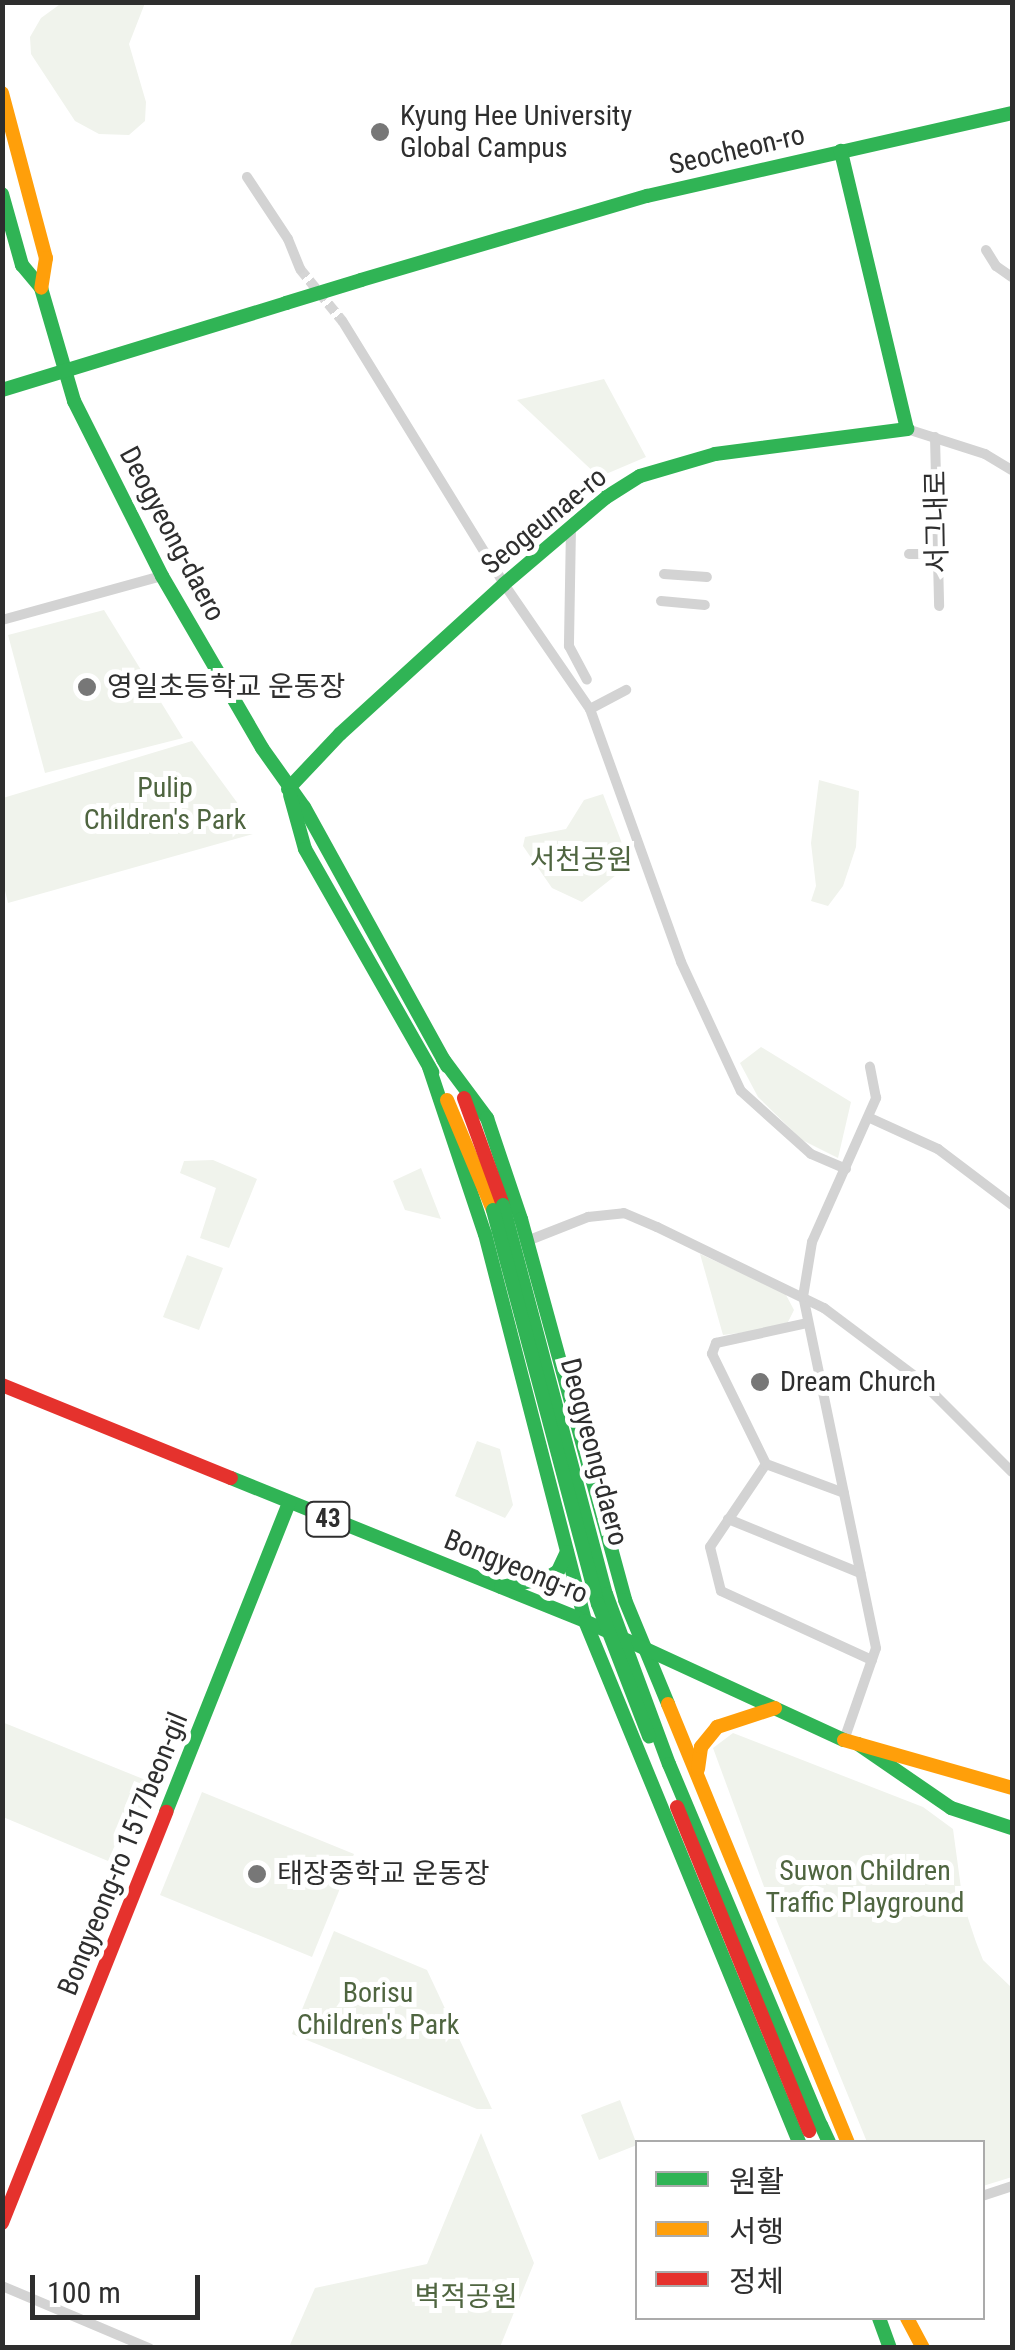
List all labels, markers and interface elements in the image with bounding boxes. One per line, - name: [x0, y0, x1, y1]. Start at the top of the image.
- place label: Kyung Hee University Global Campus: [400, 99, 632, 165]
- street label: Seocheon-ro: [666, 118, 808, 182]
- marker: Kyung Hee University Global Campus: [369, 121, 391, 143]
- street label: Deogyeong-daero: [112, 441, 232, 627]
- street label: Seogeunae-ro: [475, 460, 613, 582]
- street label: 서그내로: [919, 470, 955, 574]
- place label: 영일초등학교 운동장: [107, 670, 345, 704]
- marker: 영일초등학교 운동장: [76, 676, 98, 698]
- park label: Pulip Children's Park: [84, 771, 246, 837]
- park label: 서천공원: [529, 843, 633, 877]
- street label: Deogyeong-daero: [553, 1355, 635, 1549]
- place label: Dream Church: [780, 1365, 936, 1399]
- marker: Dream Church: [749, 1371, 771, 1393]
- road number: 43: [303, 1499, 353, 1539]
- street label: Bongyeong-ro: [439, 1523, 593, 1611]
- street label: Bongyeong-ro 1517beon-gil: [51, 1708, 195, 2000]
- park label: Suwon Children Traffic Playground: [766, 1854, 964, 1920]
- place label: 태장중학교 운동장: [277, 1857, 490, 1891]
- marker: 태장중학교 운동장: [246, 1863, 268, 1885]
- park label: Borisu Children's Park: [297, 1976, 459, 2042]
- legend: [635, 2140, 985, 2320]
- text: 원활: [729, 2164, 784, 2199]
- text: 서행: [729, 2214, 784, 2249]
- scale bar: [35, 2255, 205, 2317]
- text: 정체: [729, 2264, 784, 2299]
- text: 100 m: [47, 2275, 121, 2310]
- park label: 벽적공원: [414, 2280, 518, 2314]

